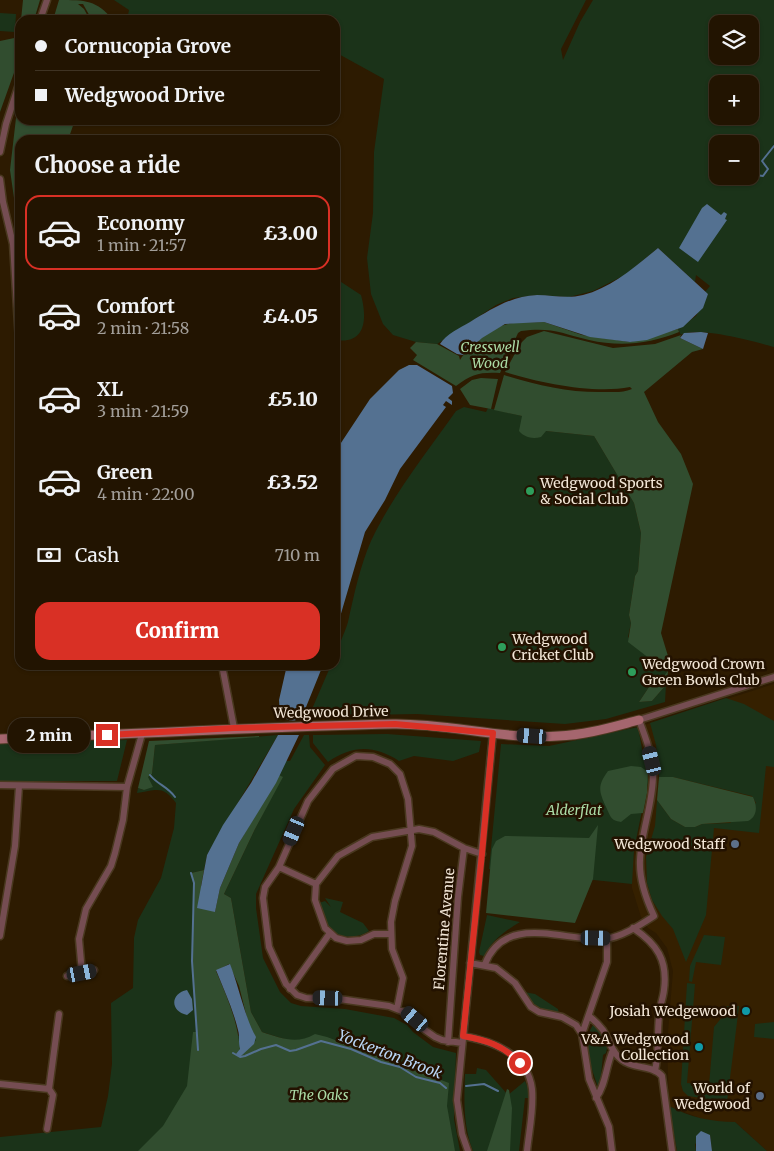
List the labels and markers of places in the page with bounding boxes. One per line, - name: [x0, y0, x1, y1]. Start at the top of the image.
- place label: Wedgwood Sports & Social Club: [539, 474, 663, 508]
- marker: Wedgwood Sports & Social Club: [524, 485, 536, 497]
- place label: Wedgwood Cricket Club: [511, 630, 594, 664]
- marker: Wedgwood Cricket Club: [496, 641, 508, 653]
- place label: Wedgwood Crown Green Bowls Club: [641, 655, 765, 689]
- marker: Wedgwood Crown Green Bowls Club: [626, 666, 638, 678]
- place label: Wedgwood Staff: [613, 835, 726, 853]
- marker: Wedgwood Staff: [729, 838, 741, 850]
- place label: Josiah Wedgewood: [608, 1002, 737, 1020]
- marker: Josiah Wedgewood: [740, 1005, 752, 1017]
- place label: V&A Wedgwood Collection: [580, 1030, 690, 1064]
- marker: V&A Wedgwood Collection: [693, 1041, 705, 1053]
- place label: World of Wedgwood: [674, 1079, 751, 1113]
- marker: World of Wedgwood: [754, 1090, 766, 1102]

